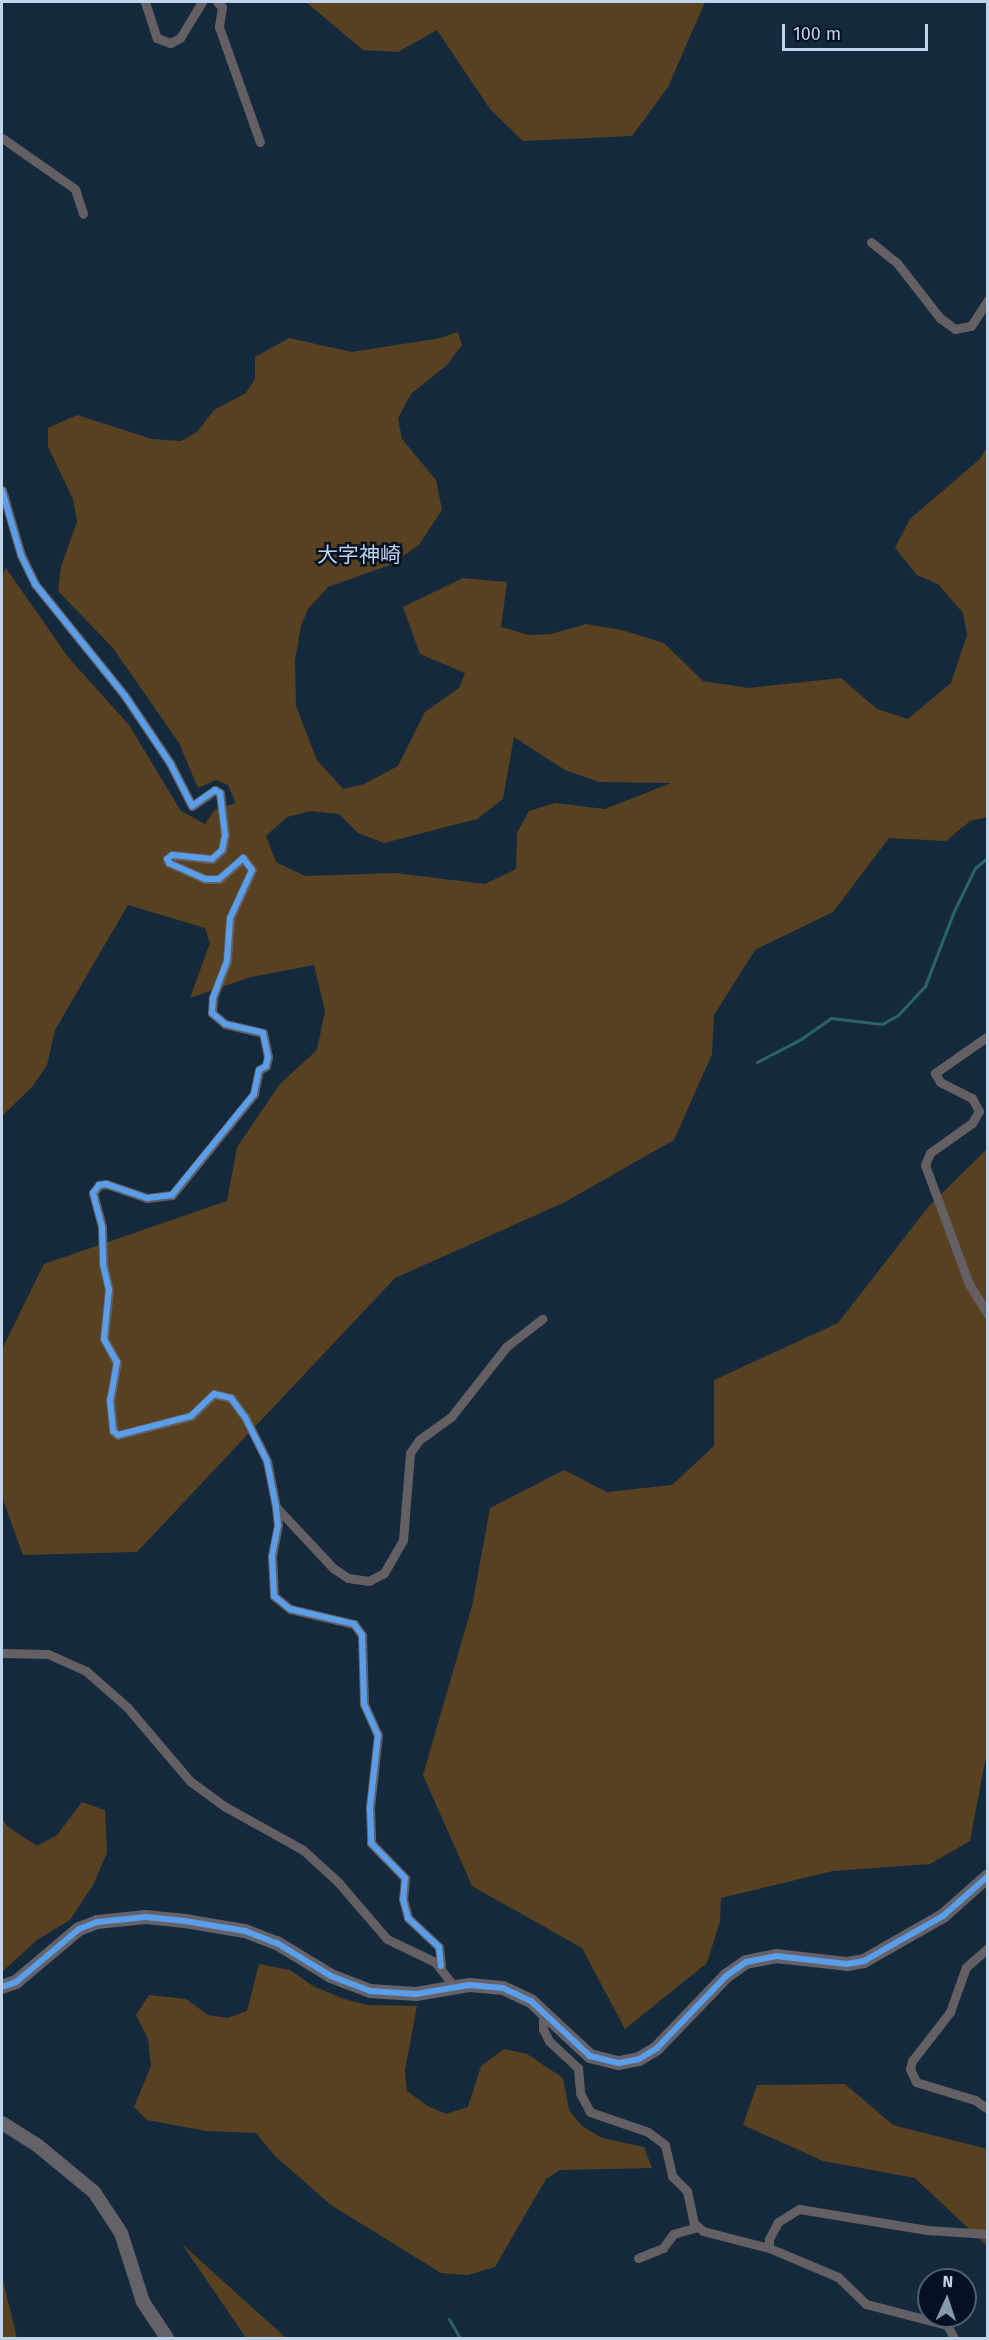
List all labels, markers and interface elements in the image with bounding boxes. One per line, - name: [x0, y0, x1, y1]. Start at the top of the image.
- scale bar: [785, 12, 930, 50]
- text: 100 m: [793, 23, 841, 45]
- district label: 大字神崎: [317, 542, 401, 568]
- north arrow: [917, 2268, 977, 2328]
- text: N: [942, 2272, 954, 2291]

